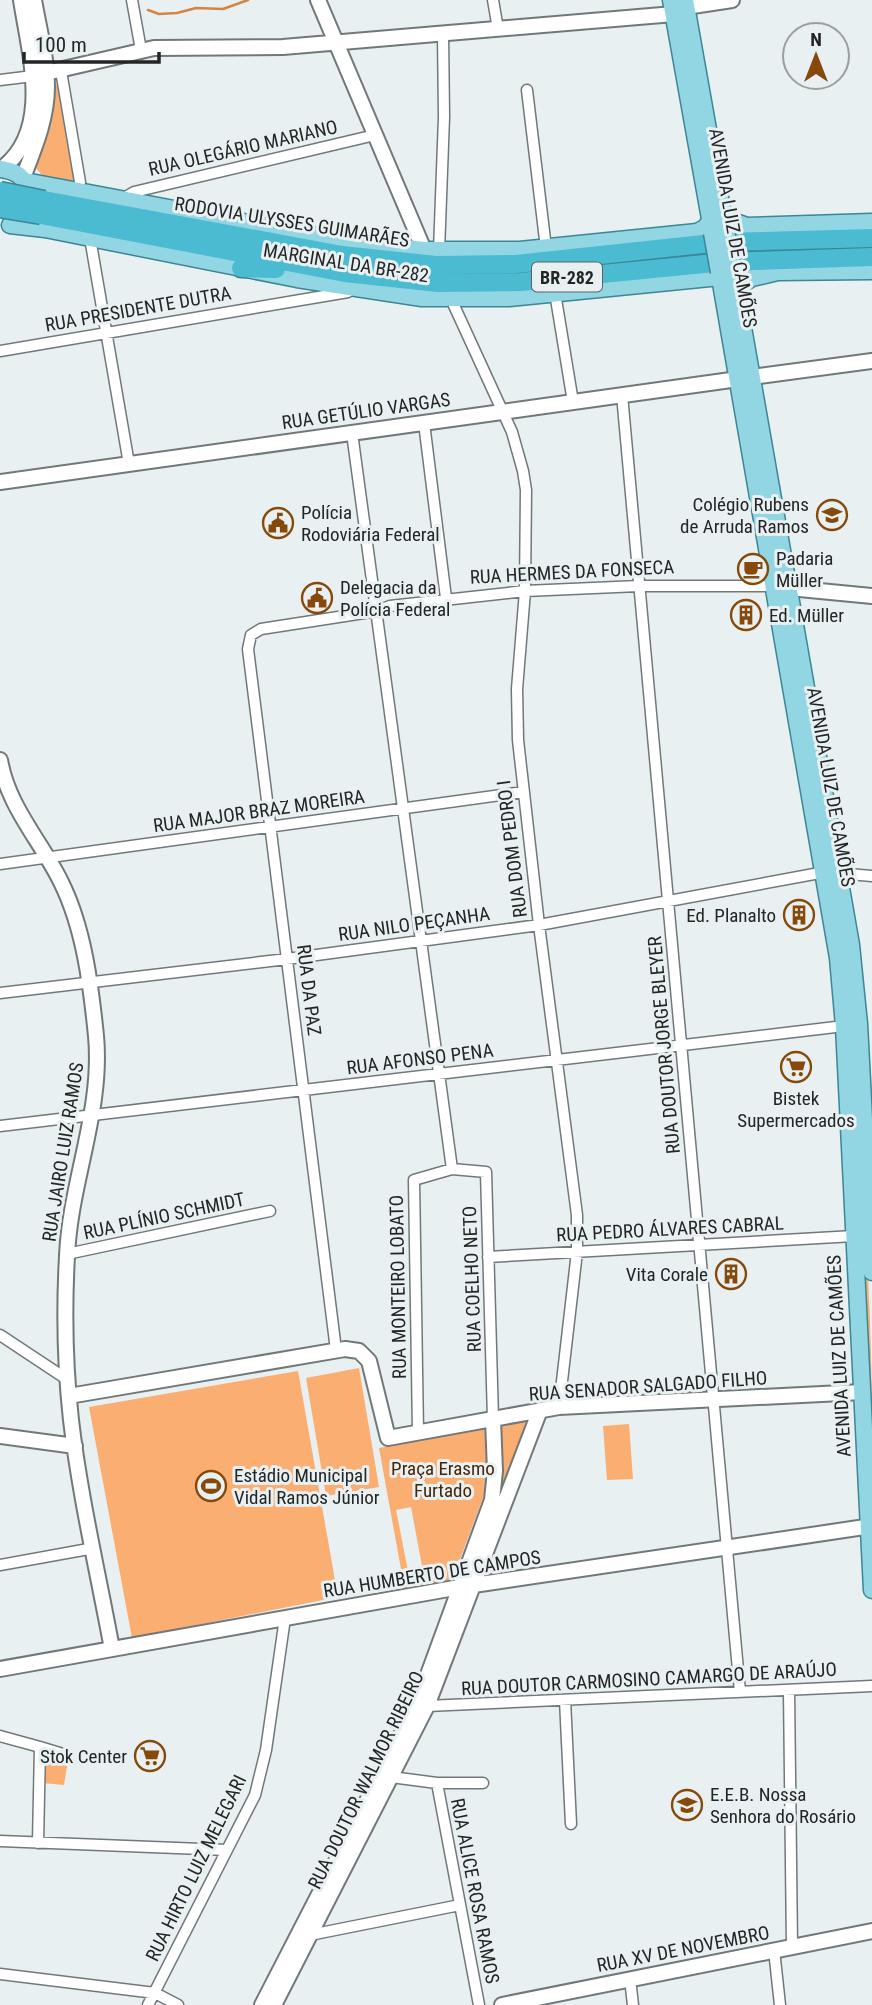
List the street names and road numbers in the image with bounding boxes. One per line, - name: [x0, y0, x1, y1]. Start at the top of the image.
- street label: RUA OLEGÁRIO MARIANO: [146, 115, 340, 181]
- street label: AVENIDA LUIZ DE CAMÕES: [704, 126, 762, 330]
- street label: RODOVIA ULYSSES GUIMARÃES: [173, 192, 411, 252]
- street label: MARGINAL DA BR-282: [262, 239, 430, 287]
- road number: BR-282: [532, 262, 602, 292]
- street label: RUA PRESIDENTE DUTRA: [43, 281, 233, 337]
- street label: RUA GETÚLIO VARGAS: [280, 388, 452, 434]
- street label: RUA HERMES DA FONSECA: [469, 555, 675, 589]
- street label: AVENIDA LUIZ DE CAMÕES: [802, 685, 860, 889]
- street label: RUA DOM PEDRO I: [492, 779, 532, 919]
- street label: RUA MAJOR BRAZ MOREIRA: [152, 785, 366, 837]
- street label: RUA NILO PEÇANHA: [337, 902, 491, 946]
- street label: RUA DOUTOR JORGE BLEYER: [643, 935, 685, 1155]
- street label: RUA DA PAZ: [292, 943, 326, 1037]
- street label: RUA AFONSO PENA: [345, 1039, 495, 1079]
- street label: RUA JAIRO LUIZ RAMOS: [37, 1061, 89, 1243]
- street label: RUA PLÍNIO SCHMIDT: [81, 1188, 247, 1244]
- street label: RUA MONTEIRO LOBATO: [385, 1195, 411, 1379]
- street label: RUA COELHO NETO: [458, 1205, 486, 1353]
- street label: RUA PEDRO ÁLVARES CABRAL: [556, 1212, 784, 1246]
- street label: AVENIDA LUIZ DE CAMÕES: [822, 1254, 856, 1458]
- street label: RUA SENADOR SALGADO FILHO: [528, 1366, 768, 1406]
- street label: RUA HUMBERTO DE CAMPOS: [322, 1545, 542, 1603]
- street label: RUA DOUTOR CARMOSINO CAMARGO DE ARAÚJO: [461, 1658, 837, 1700]
- street label: RUA DOUTOR WALMOR RIBEIRO: [303, 1667, 429, 1893]
- street label: RUA HIRTO LUIZ MELEGARI: [141, 1771, 251, 1965]
- street label: RUA ALICE ROSA RAMOS: [446, 1796, 504, 1986]
- street label: RUA XV DE NOVEMBRO: [595, 1921, 771, 1977]

